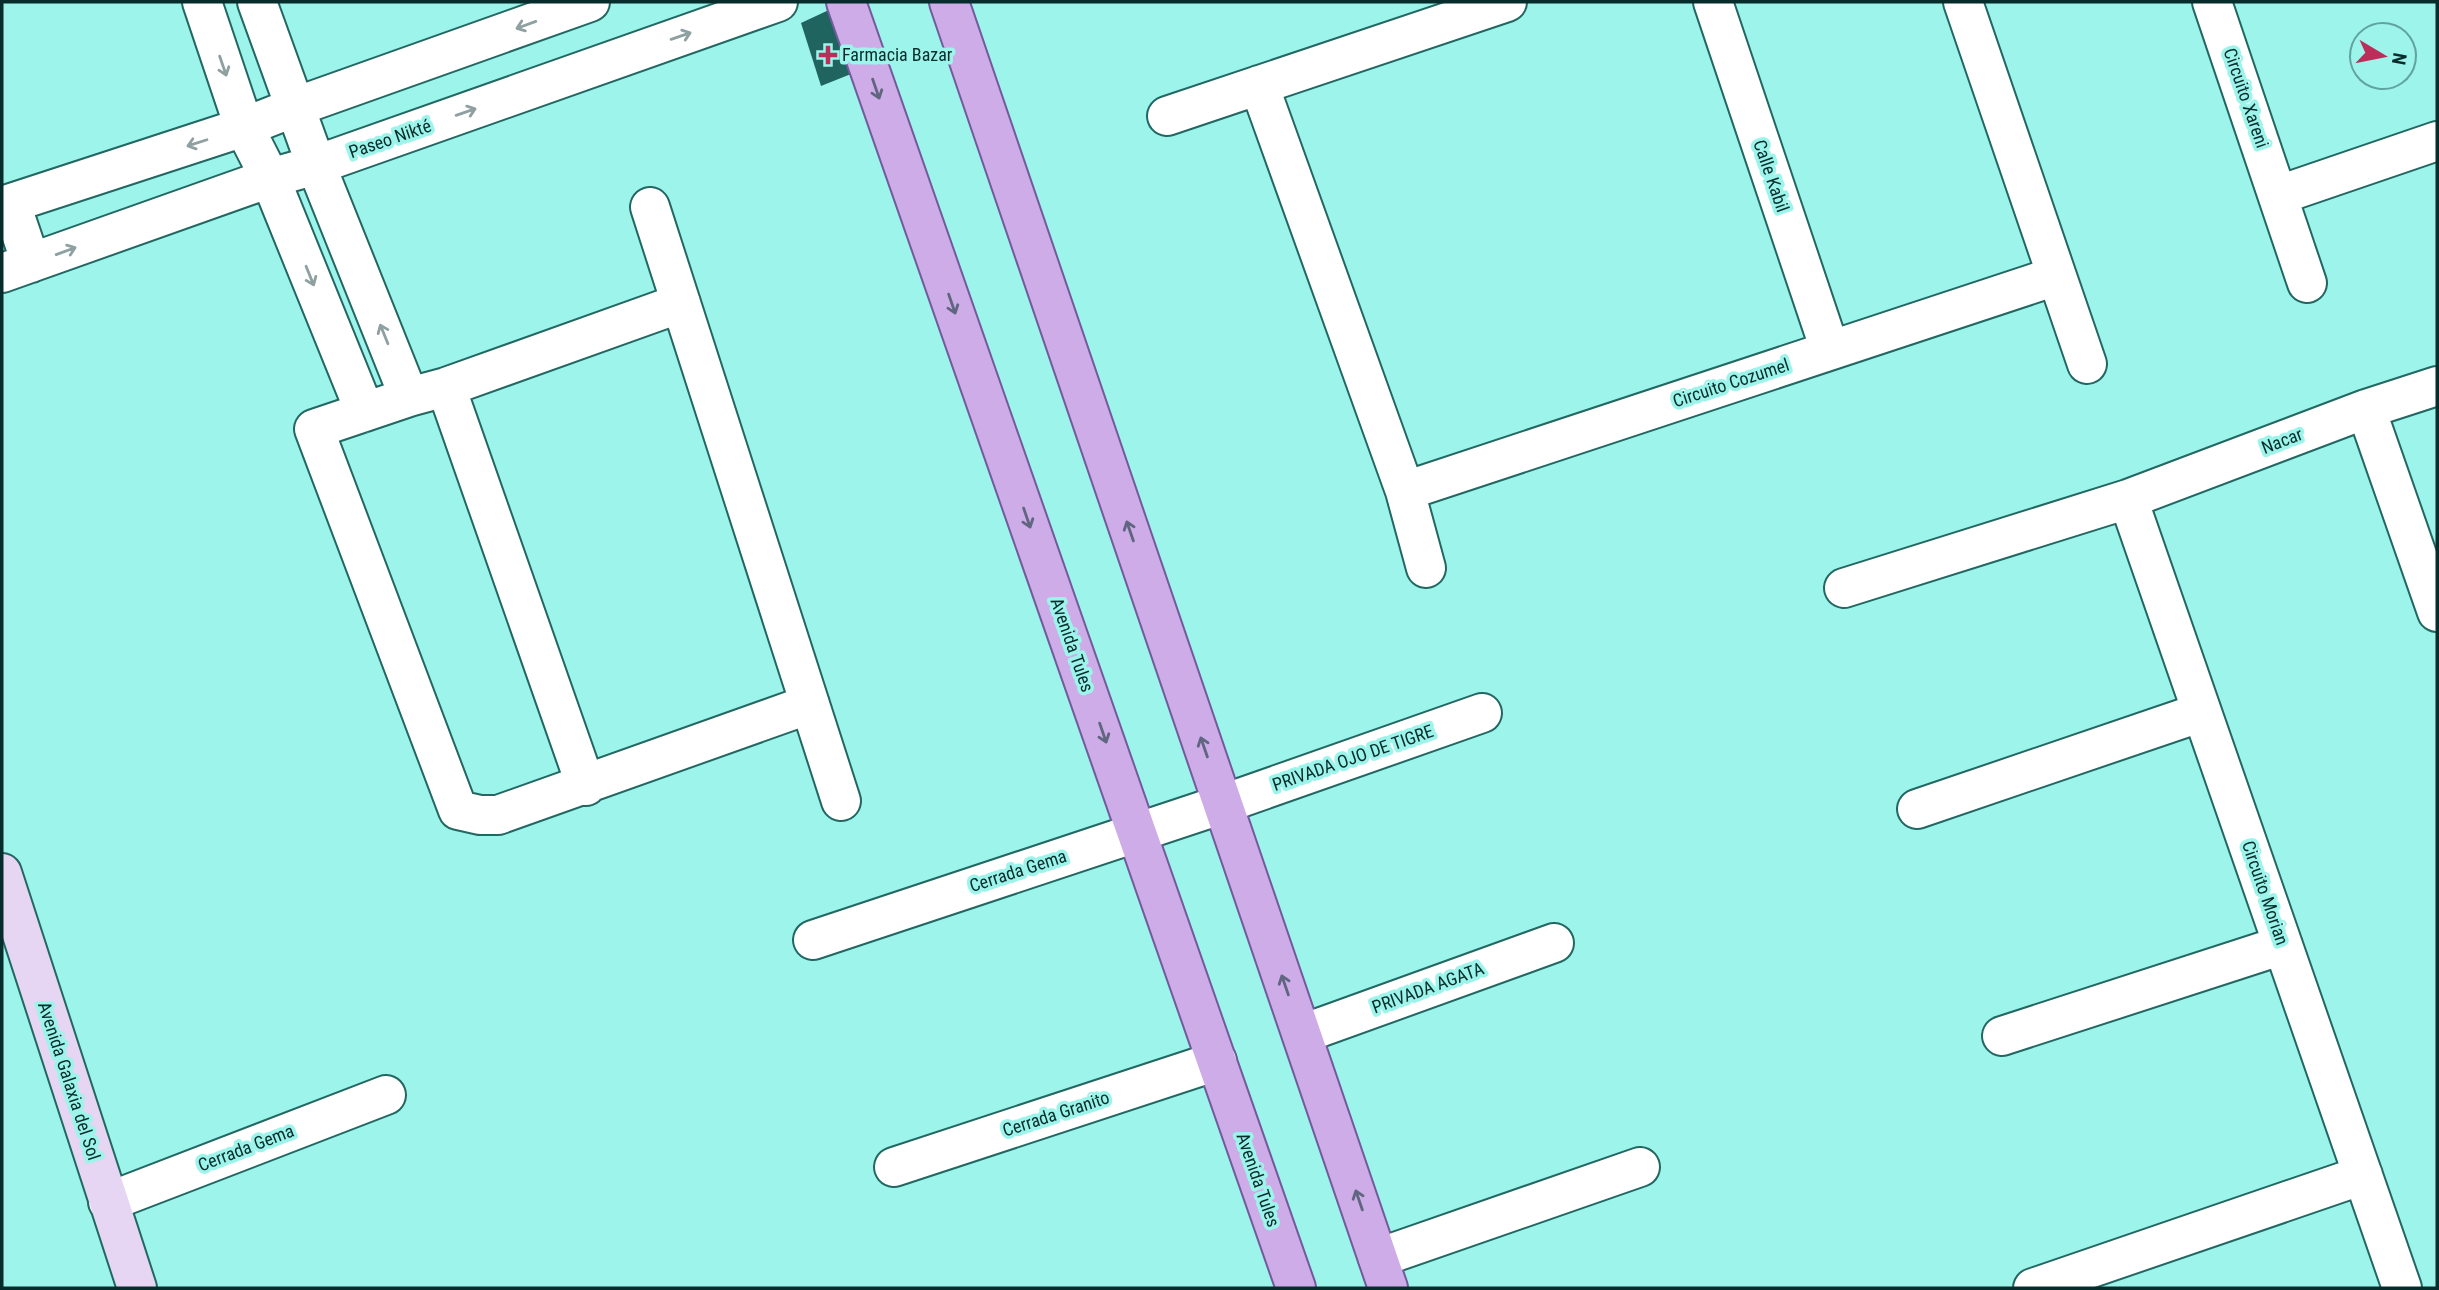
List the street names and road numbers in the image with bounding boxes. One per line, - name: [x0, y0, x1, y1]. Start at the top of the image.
- street label: Circuito Xareni: [2220, 45, 2273, 151]
- street label: Paseo Nikté: [346, 115, 434, 162]
- street label: Calle Kabil: [1749, 137, 1794, 215]
- street label: Circuito Cozumel: [1670, 354, 1792, 411]
- street label: Nacar: [2258, 423, 2306, 458]
- street label: Avenida Tules: [1047, 595, 1098, 695]
- street label: PRIVADA OJO DE TIGRE: [1270, 720, 1436, 795]
- street label: Circuito Morian: [2238, 838, 2293, 948]
- street label: Cerrada Gema: [967, 845, 1069, 896]
- street label: PRIVADA AGATA: [1369, 957, 1487, 1018]
- street label: Avenida Galaxia del Sol: [34, 999, 105, 1163]
- street label: Cerrada Granito: [1000, 1086, 1112, 1141]
- street label: Cerrada Gema: [195, 1120, 297, 1175]
- street label: Avenida Tules: [1233, 1130, 1284, 1230]

